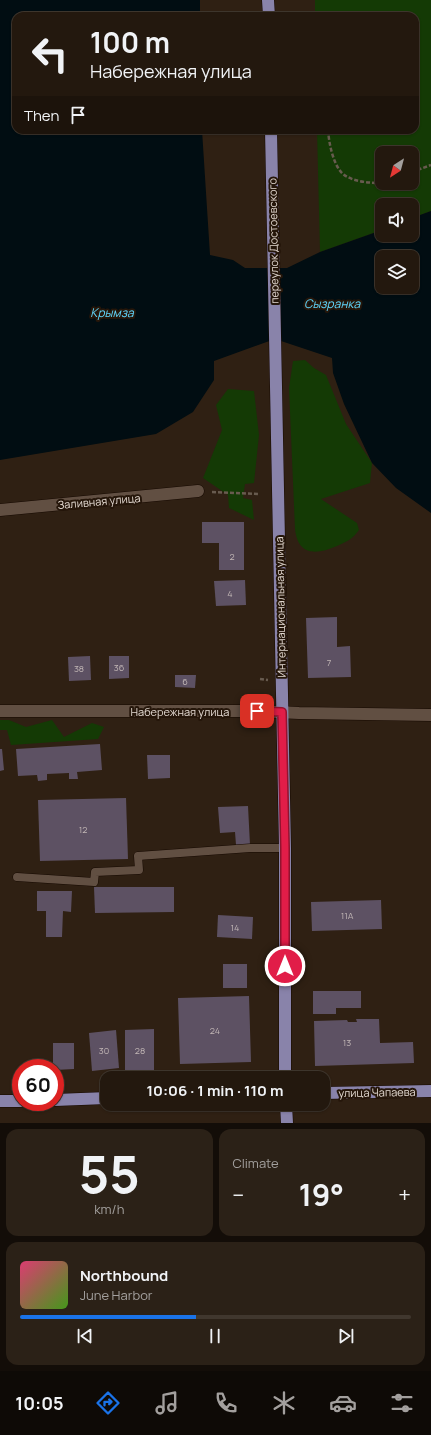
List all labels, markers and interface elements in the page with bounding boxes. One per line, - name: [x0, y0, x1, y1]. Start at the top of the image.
- text: 100 m: [90, 23, 170, 61]
- icon: left: [24, 28, 76, 80]
- text: Набережная улица: [90, 59, 252, 83]
- icon: arrive: [67, 104, 89, 126]
- text: Then: [24, 105, 59, 126]
- north arrow: [375, 146, 419, 190]
- map controls: [375, 146, 419, 294]
- street label: переулок Достоевского: [264, 177, 282, 304]
- button: sound: [375, 198, 419, 242]
- button: layers: [375, 250, 419, 294]
- water label: Сызранка: [304, 295, 361, 312]
- water label: Крымза: [90, 304, 135, 321]
- street label: Заливная улица: [57, 490, 141, 512]
- street label: Интернациональная улица: [271, 536, 289, 678]
- house number: 2: [229, 550, 235, 563]
- house number: 4: [227, 587, 233, 600]
- house number: 7: [327, 656, 332, 669]
- house number: 36: [114, 661, 125, 674]
- house number: 38: [74, 662, 84, 675]
- house number: 6: [182, 675, 188, 688]
- pin: [240, 694, 274, 728]
- icon: arrive: [246, 700, 268, 722]
- street label: Набережная улица: [131, 704, 229, 719]
- house number: 12: [79, 823, 87, 836]
- house number: 11А: [341, 909, 354, 922]
- house number: 14: [231, 921, 239, 934]
- position arrow: [264, 945, 306, 987]
- house number: 24: [210, 1024, 220, 1037]
- house number: 13: [343, 1036, 351, 1049]
- house number: 30: [99, 1044, 109, 1057]
- house number: 28: [135, 1044, 145, 1057]
- speed limit sign: 60: [12, 1059, 64, 1111]
- text: 10:06 · 1 min · 110 m: [147, 1080, 283, 1101]
- street label: улица Чапаева: [338, 1084, 416, 1100]
- text: 55: [79, 1138, 140, 1209]
- text: Climate: [233, 1154, 279, 1172]
- text: 19°: [299, 1174, 344, 1215]
- text: −: [233, 1180, 244, 1210]
- text: +: [398, 1180, 411, 1210]
- text: km/h: [94, 1200, 124, 1218]
- text: Northbound: [80, 1265, 168, 1286]
- text: June Harbor: [80, 1286, 153, 1304]
- icon: previous: [74, 1325, 96, 1347]
- icon: pause: [204, 1325, 226, 1347]
- icon: next: [335, 1325, 357, 1347]
- icon: directions: [94, 1389, 122, 1417]
- icon: music: [153, 1389, 181, 1417]
- icon: phone: [212, 1389, 240, 1417]
- icon: climate: [270, 1389, 298, 1417]
- icon: car: [329, 1389, 357, 1417]
- icon: filters: [388, 1389, 416, 1417]
- text: 10:05: [15, 1391, 64, 1415]

